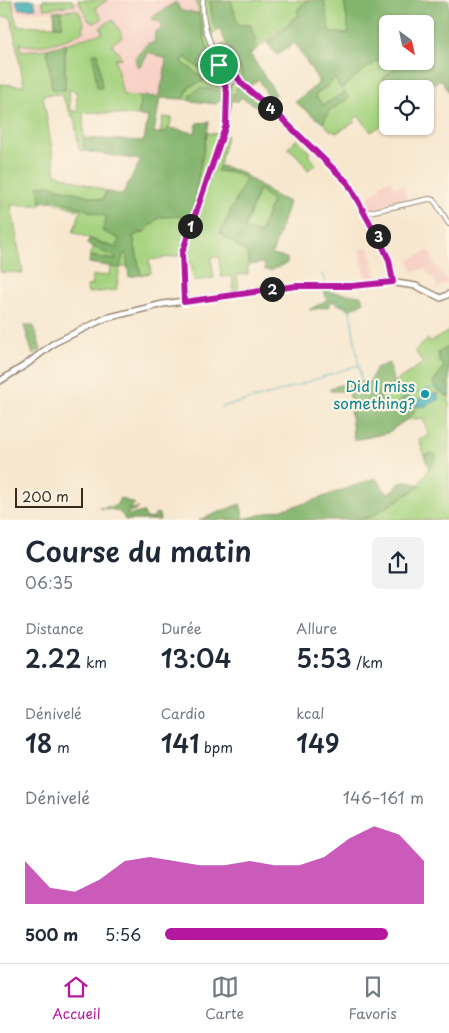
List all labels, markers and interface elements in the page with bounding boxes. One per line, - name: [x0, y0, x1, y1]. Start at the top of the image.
- north arrow: [379, 15, 434, 70]
- map controls: [379, 15, 434, 135]
- pin: [198, 44, 240, 86]
- icon: arrive: [205, 51, 233, 79]
- button: locate: [379, 80, 434, 135]
- pin: 4: [258, 96, 282, 120]
- text: 4: [266, 98, 275, 119]
- pin: 1: [178, 214, 202, 238]
- text: 1: [187, 216, 194, 237]
- pin: 3: [366, 224, 390, 248]
- text: 3: [374, 226, 383, 247]
- pin: 2: [260, 276, 284, 302]
- text: 2: [268, 279, 277, 300]
- place label: Did I miss something?: [333, 374, 415, 414]
- marker: Did I miss something?: [419, 388, 431, 400]
- scale bar: [15, 486, 82, 509]
- text: 200 m: [22, 486, 69, 507]
- text: Course du matin: [25, 529, 252, 572]
- button: share: [372, 537, 424, 589]
- text: 06:35: [25, 570, 73, 594]
- text: Distance: [25, 618, 84, 639]
- text: Durée: [161, 618, 202, 639]
- text: Allure: [296, 618, 337, 639]
- text: 2.22: [25, 639, 81, 677]
- text: 13:04: [161, 639, 231, 677]
- text: 5:53: [296, 639, 352, 677]
- text: km: [81, 652, 107, 673]
- text: /km: [352, 652, 383, 673]
- text: Dénivelé: [25, 703, 82, 724]
- text: Cardio: [161, 703, 205, 724]
- text: kcal: [296, 703, 324, 724]
- text: 18: [25, 724, 52, 762]
- text: 141: [161, 724, 199, 762]
- text: 149: [296, 724, 340, 762]
- text: m: [52, 737, 70, 758]
- text: bpm: [199, 737, 233, 758]
- text: Dénivelé: [25, 785, 90, 809]
- text: 146–161 m: [343, 785, 424, 809]
- text: 500 m: [25, 922, 78, 946]
- text: 5:56: [105, 922, 141, 946]
- tab: Accueil: [52, 973, 101, 1024]
- tab: Carte: [205, 973, 244, 1024]
- tab: Favoris: [349, 973, 397, 1024]

